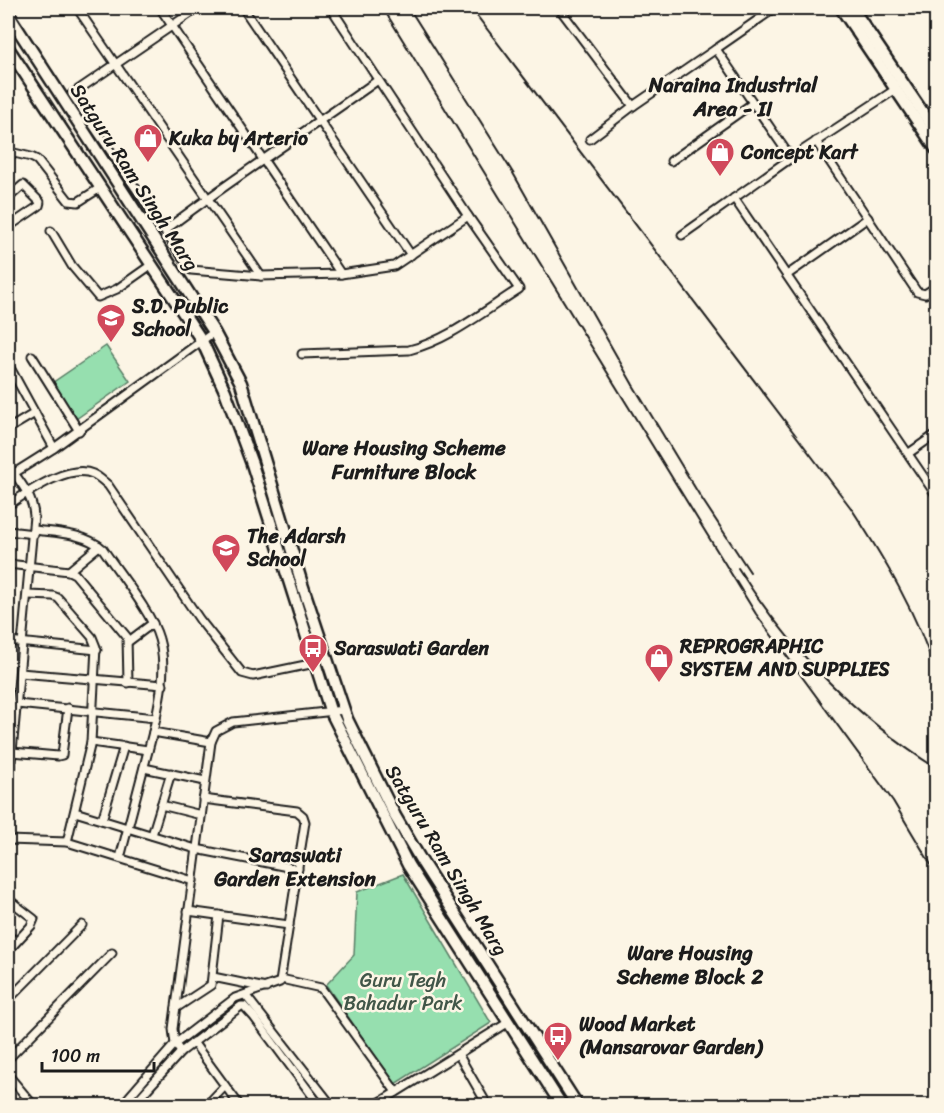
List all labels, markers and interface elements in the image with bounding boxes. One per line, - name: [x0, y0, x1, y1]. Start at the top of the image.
- district label: Naraina Industrial Area - II: [648, 66, 818, 128]
- street label: Satguru Ram Singh Marg: [60, 76, 209, 278]
- place label: Kuka by Arterio: [168, 121, 308, 156]
- shop icon: Kuka by Arterio: [132, 122, 164, 164]
- place label: Concept Kart: [740, 135, 860, 170]
- shop icon: Concept Kart: [704, 136, 736, 178]
- place label: S.D. Public School: [131, 289, 229, 347]
- school or university icon: S.D. Public School: [95, 302, 127, 344]
- district label: Ware Housing Scheme Furniture Block: [302, 429, 506, 491]
- place label: The Adarsh School: [246, 519, 346, 577]
- school or university icon: The Adarsh School: [210, 532, 242, 574]
- place label: REPROGRAPHIC SYSTEM AND SUPPLIES: [679, 629, 890, 687]
- place label: Saraswati Garden: [333, 631, 489, 666]
- bus stop icon: Saraswati Garden: [297, 632, 329, 674]
- shop icon: REPROGRAPHIC SYSTEM AND SUPPLIES: [643, 642, 675, 684]
- street label: Satguru Ram Singh Marg: [375, 758, 518, 963]
- district label: Saraswati Garden Extension: [213, 836, 376, 898]
- district label: Ware Housing Scheme Block 2: [616, 934, 763, 996]
- park label: Guru Tegh Bahadur Park: [344, 963, 463, 1021]
- place label: Wood Market (Mansarovar Garden): [579, 1007, 764, 1065]
- bus stop icon: Wood Market (Mansarovar Garden): [542, 1020, 574, 1062]
- scale bar: [42, 1035, 154, 1073]
- text: 100 m: [51, 1040, 100, 1072]

